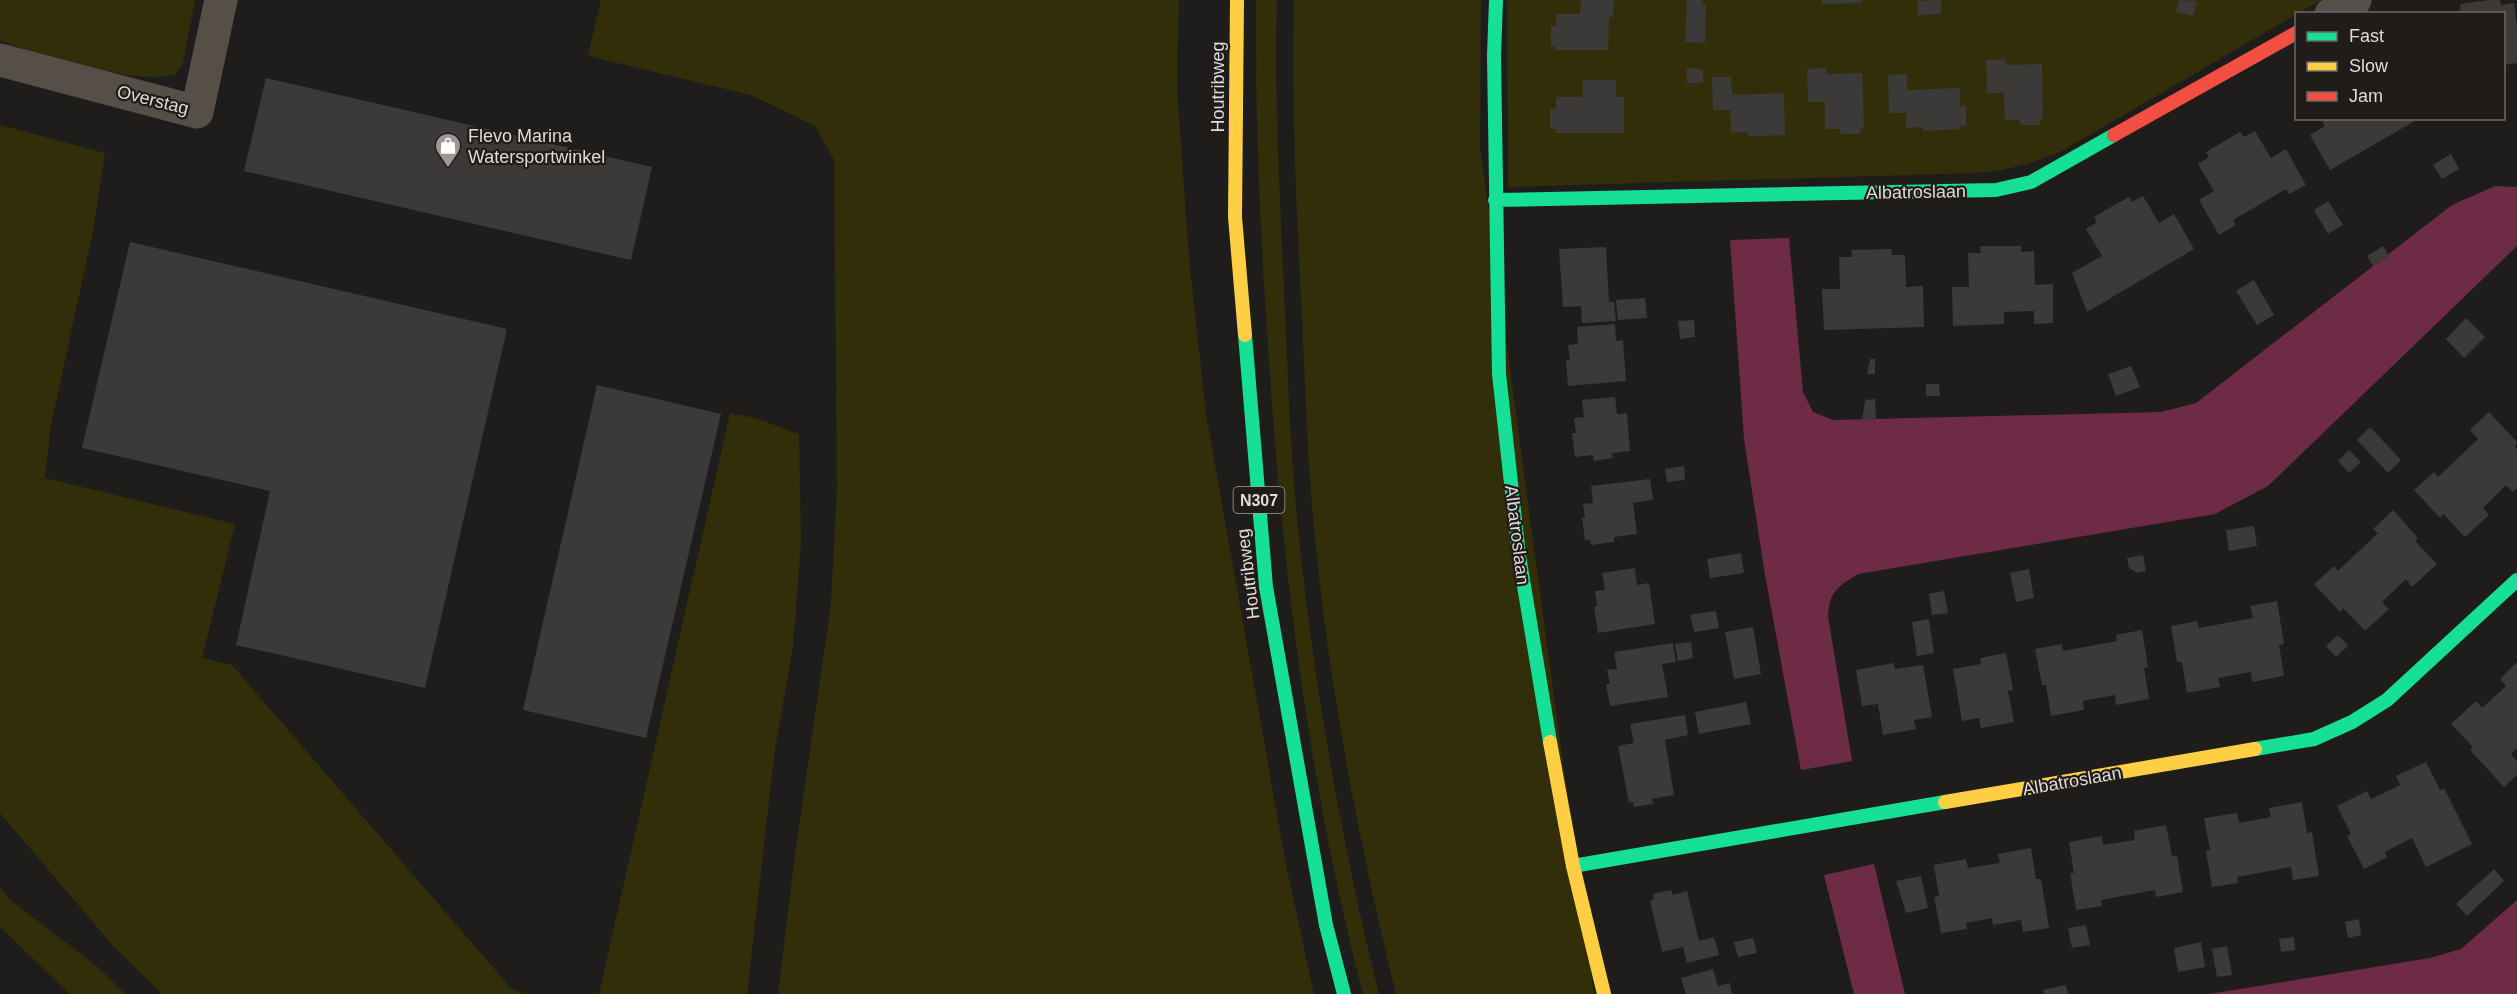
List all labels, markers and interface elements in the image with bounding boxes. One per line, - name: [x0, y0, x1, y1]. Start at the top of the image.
- legend: [2295, 12, 2505, 120]
- text: Fast: [2349, 26, 2384, 46]
- street label: Houtribweg: [1208, 41, 1228, 133]
- text: Slow: [2349, 56, 2389, 76]
- street label: Overstag: [115, 81, 191, 119]
- text: Jam: [2349, 86, 2383, 106]
- place label: Flevo Marina Watersportwinkel: [468, 126, 605, 167]
- shop icon: Flevo Marina Watersportwinkel: [433, 131, 463, 169]
- street label: Albatroslaan: [1866, 181, 1966, 203]
- street label: Albatroslaan: [1501, 484, 1533, 586]
- road number: N307: [1234, 487, 1284, 513]
- street label: Houtribweg: [1233, 528, 1263, 620]
- street label: Albatroslaan: [2021, 762, 2123, 800]

